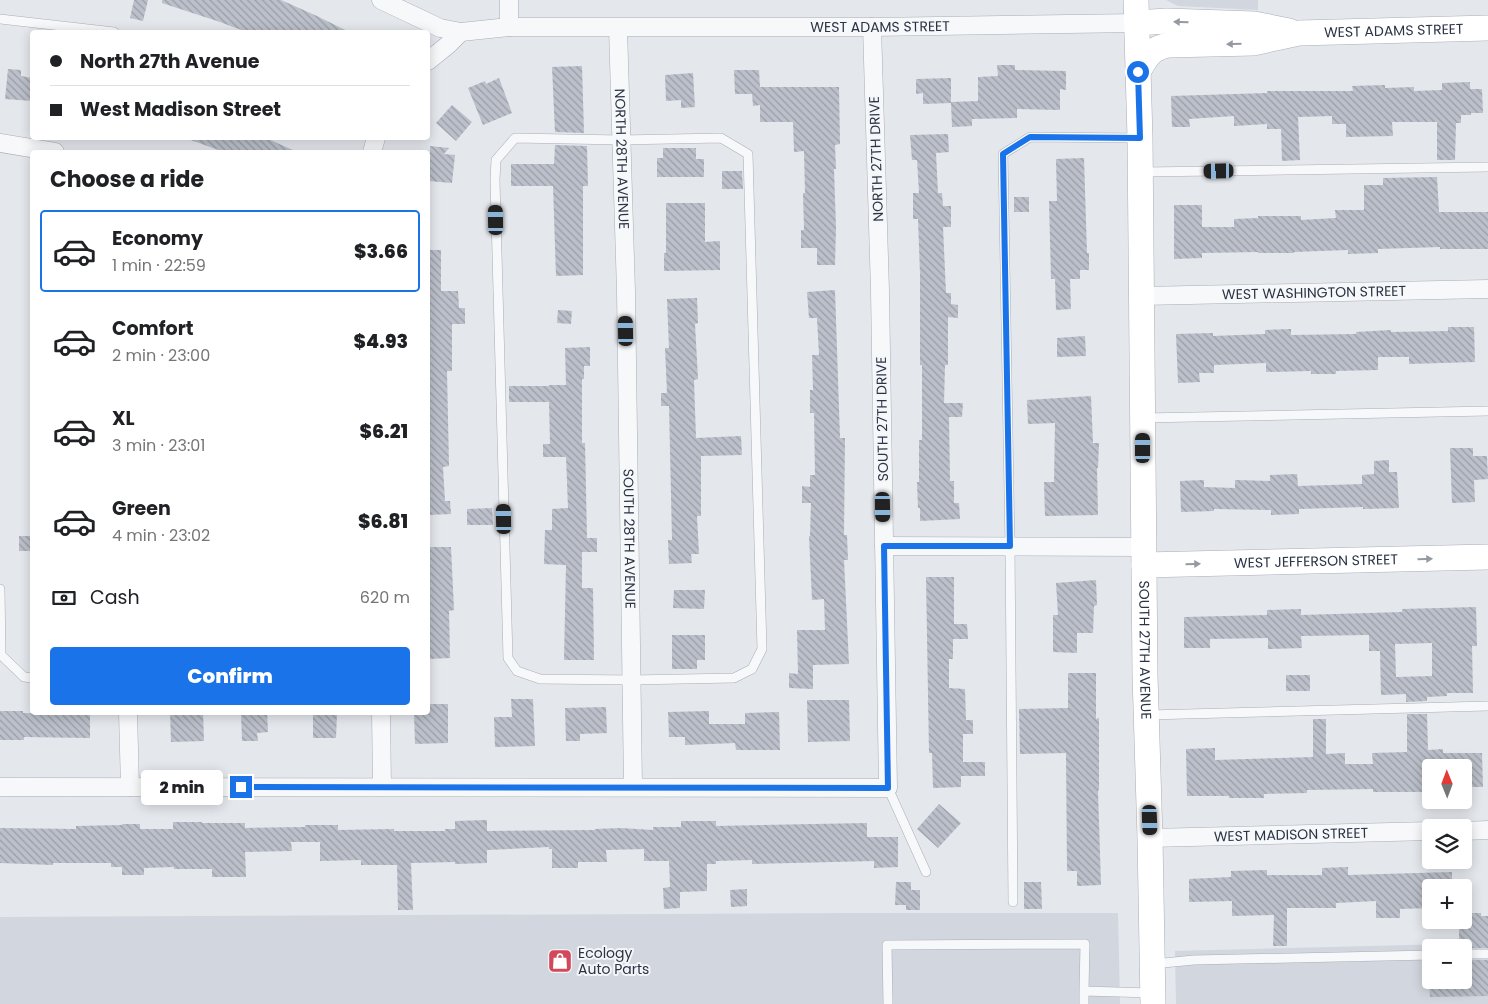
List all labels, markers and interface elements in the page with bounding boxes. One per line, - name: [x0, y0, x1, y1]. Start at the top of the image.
- street label: WEST ADAMS STREET: [810, 16, 950, 37]
- one-way arrow: [1173, 18, 1189, 26]
- street label: WEST ADAMS STREET: [1324, 19, 1464, 42]
- one-way arrow: [1226, 40, 1242, 48]
- text: North 27th Avenue: [80, 48, 260, 75]
- route start: [1127, 61, 1149, 83]
- street label: NORTH 28TH AVENUE: [610, 88, 634, 230]
- text: West Madison Street: [80, 96, 281, 123]
- street label: NORTH 27TH DRIVE: [864, 96, 888, 222]
- car: [1203, 163, 1234, 179]
- text: Choose a ride: [50, 164, 204, 195]
- car: [488, 205, 503, 235]
- text: Economy: [112, 225, 203, 252]
- icon: car: [52, 229, 97, 274]
- text: $3.66: [354, 238, 408, 265]
- text: 1 min · 22:59: [112, 254, 206, 277]
- street label: WEST WASHINGTON STREET: [1222, 281, 1407, 304]
- text: Comfort: [112, 315, 194, 342]
- car: [618, 316, 633, 346]
- icon: car: [52, 319, 97, 364]
- text: $4.93: [353, 328, 408, 355]
- text: 2 min · 23:00: [112, 344, 210, 367]
- street label: SOUTH 27TH DRIVE: [871, 356, 893, 482]
- text: XL: [112, 405, 135, 432]
- icon: car: [52, 409, 97, 454]
- text: $6.21: [359, 418, 408, 445]
- car: [1135, 433, 1150, 463]
- text: 3 min · 23:01: [112, 434, 206, 457]
- street label: SOUTH 28TH AVENUE: [619, 469, 640, 609]
- car: [875, 492, 890, 522]
- text: Green: [112, 495, 171, 522]
- icon: car: [52, 499, 97, 544]
- car: [496, 504, 511, 534]
- text: $6.81: [358, 508, 408, 535]
- text: 4 min · 23:02: [112, 524, 210, 547]
- street label: WEST JEFFERSON STREET: [1234, 549, 1399, 573]
- one-way arrow: [1418, 555, 1434, 563]
- one-way arrow: [1185, 560, 1201, 568]
- street label: SOUTH 27TH AVENUE: [1134, 580, 1156, 720]
- icon: cash: [50, 584, 78, 612]
- text: Cash: [90, 584, 140, 611]
- text: 620 m: [360, 586, 410, 609]
- button: Confirm: [50, 647, 410, 705]
- north arrow: [1422, 759, 1472, 809]
- map controls: [1422, 759, 1472, 989]
- callout: 2 min: [141, 770, 224, 804]
- text: 2 min: [159, 776, 205, 799]
- route end: [230, 776, 252, 798]
- car: [1141, 805, 1158, 835]
- button: layers: [1422, 819, 1472, 869]
- street label: WEST MADISON STREET: [1214, 823, 1369, 846]
- button: +: [1422, 879, 1472, 929]
- button: −: [1422, 939, 1472, 989]
- place label: Ecology Auto Parts: [578, 943, 649, 979]
- shop icon: Ecology Auto Parts: [547, 948, 573, 974]

